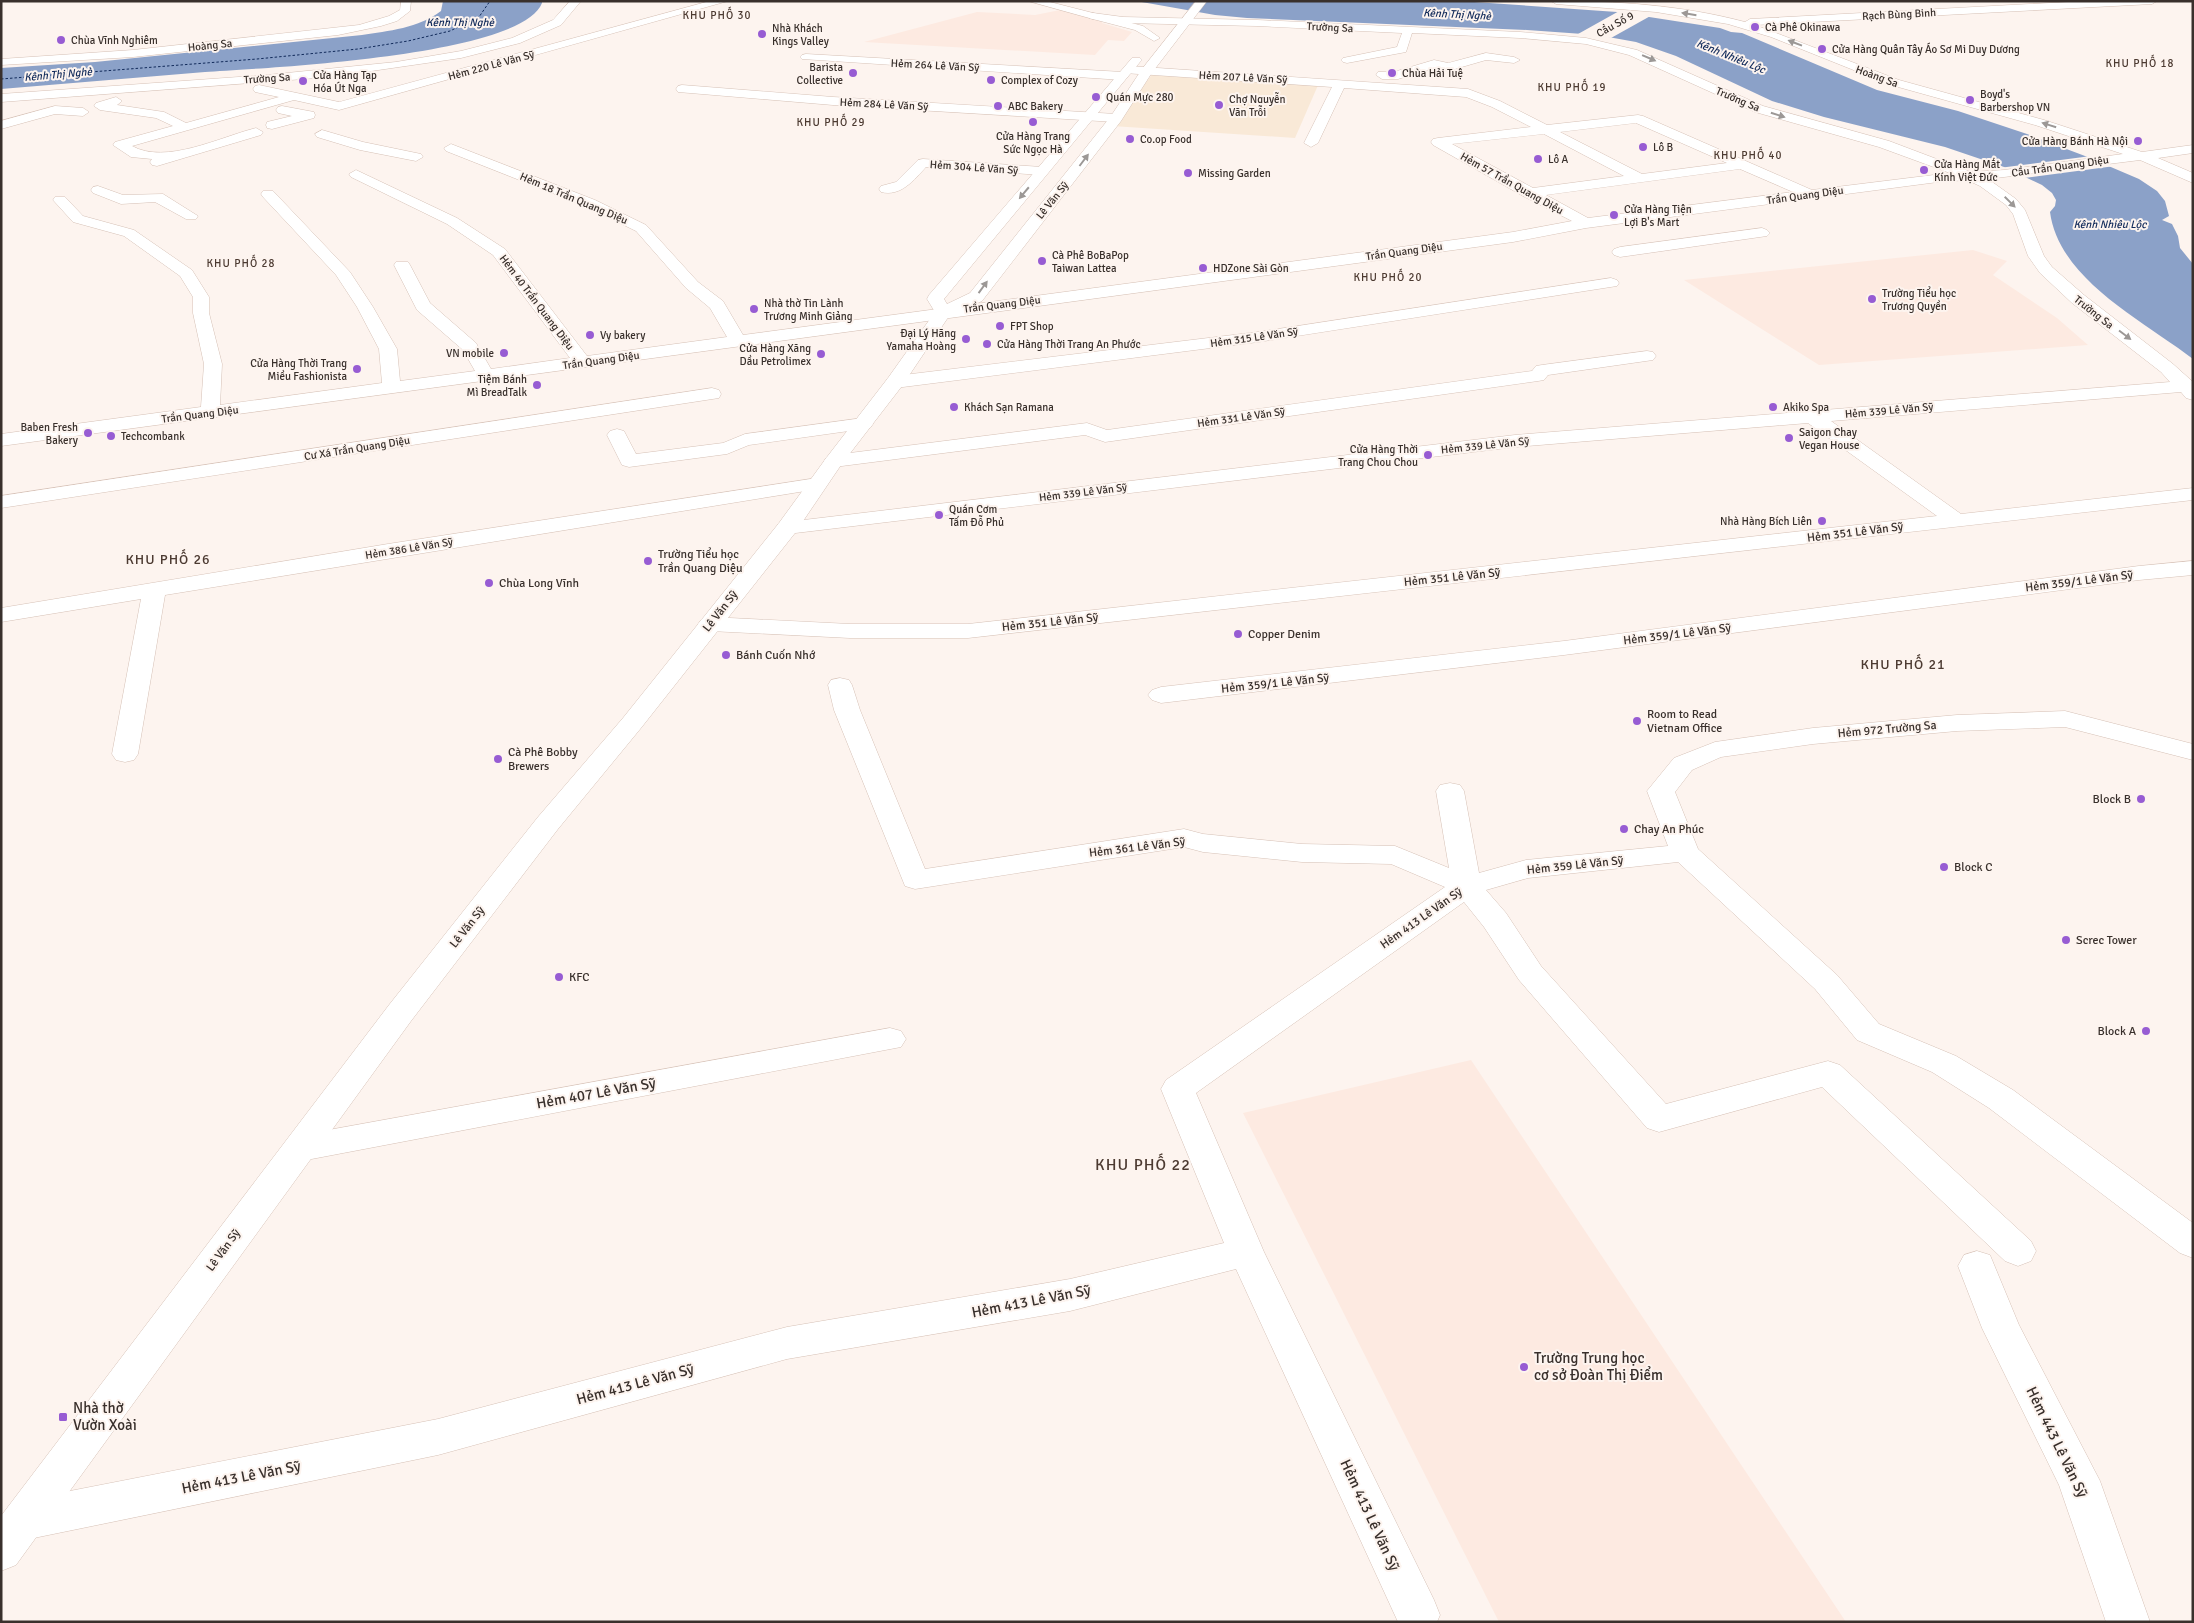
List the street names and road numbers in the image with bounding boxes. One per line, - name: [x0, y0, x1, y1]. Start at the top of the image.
- street label: Rạch Bùng Binh: [1862, 6, 1936, 23]
- street label: Cầu Số 9: [1594, 8, 1636, 40]
- street label: Trường Sa: [1306, 20, 1354, 35]
- street label: Hoàng Sa: [187, 37, 233, 54]
- street label: Hẻm 220 Lê Văn Sỹ: [447, 48, 536, 83]
- street label: Hẻm 264 Lê Văn Sỹ: [890, 57, 980, 74]
- street label: Hoàng Sa: [1854, 63, 1900, 90]
- street label: Hẻm 207 Lê Văn Sỹ: [1198, 69, 1288, 86]
- street label: Trường Sa: [243, 70, 291, 87]
- street label: Trường Sa: [1714, 84, 1762, 115]
- street label: Hẻm 284 Lê Văn Sỹ: [839, 96, 929, 113]
- street label: Hẻm 57 Trần Quang Diệu: [1458, 149, 1566, 217]
- street label: Cầu Trần Quang Diệu: [2010, 152, 2110, 180]
- street label: Hẻm 304 Lê Văn Sỹ: [929, 158, 1019, 177]
- street label: Hẻm 18 Trần Quang Diệu: [518, 169, 630, 227]
- street label: Lê Văn Sỹ: [1033, 178, 1072, 222]
- street label: Trần Quang Diệu: [1766, 183, 1844, 207]
- street label: Trần Quang Diệu: [1365, 239, 1443, 263]
- street label: Hẻm 40 Trần Quang Diệu: [497, 252, 577, 352]
- street label: Trần Quang Diệu: [963, 292, 1041, 316]
- street label: Trường Sa: [2071, 293, 2116, 332]
- street label: Hẻm 315 Lê Văn Sỹ: [1209, 325, 1300, 350]
- street label: Trần Quang Diệu: [562, 348, 640, 372]
- street label: Hẻm 339 Lê Văn Sỹ: [1844, 400, 1935, 421]
- street label: Trần Quang Diệu: [161, 402, 239, 426]
- street label: Hẻm 331 Lê Văn Sỹ: [1196, 405, 1287, 430]
- street label: Cư Xá Trần Quang Diệu: [303, 433, 411, 463]
- street label: Hẻm 339 Lê Văn Sỹ: [1440, 434, 1531, 457]
- street label: Hẻm 339 Lê Văn Sỹ: [1038, 481, 1129, 504]
- street label: Hẻm 351 Lê Văn Sỹ: [1806, 519, 1904, 546]
- street label: Hẻm 386 Lê Văn Sỹ: [364, 535, 455, 562]
- street label: Hẻm 351 Lê Văn Sỹ: [1403, 565, 1501, 590]
- street label: Hẻm 359/1 Lê Văn Sỹ: [2024, 567, 2134, 596]
- street label: Lê Văn Sỹ: [700, 587, 741, 635]
- street label: Hẻm 351 Lê Văn Sỹ: [1001, 610, 1099, 635]
- street label: Hẻm 359/1 Lê Văn Sỹ: [1622, 620, 1732, 649]
- street label: Hẻm 359/1 Lê Văn Sỹ: [1220, 670, 1330, 697]
- street label: Hẻm 972 Trường Sa: [1837, 718, 1937, 741]
- street label: Hẻm 361 Lê Văn Sỹ: [1088, 834, 1186, 861]
- street label: Hẻm 359 Lê Văn Sỹ: [1526, 853, 1624, 878]
- street label: Hẻm 413 Lê Văn Sỹ: [1377, 884, 1466, 952]
- street label: Lê Văn Sỹ: [447, 903, 488, 951]
- street label: Hẻm 407 Lê Văn Sỹ: [535, 1074, 657, 1112]
- street label: Lê Văn Sỹ: [203, 1226, 244, 1274]
- street label: Hẻm 413 Lê Văn Sỹ: [970, 1281, 1092, 1321]
- street label: Hẻm 413 Lê Văn Sỹ: [574, 1360, 696, 1408]
- street label: Hẻm 443 Lê Văn Sỹ: [2022, 1384, 2092, 1500]
- street label: Hẻm 413 Lê Văn Sỹ: [1336, 1456, 1404, 1574]
- street label: Hẻm 413 Lê Văn Sỹ: [180, 1457, 302, 1497]

